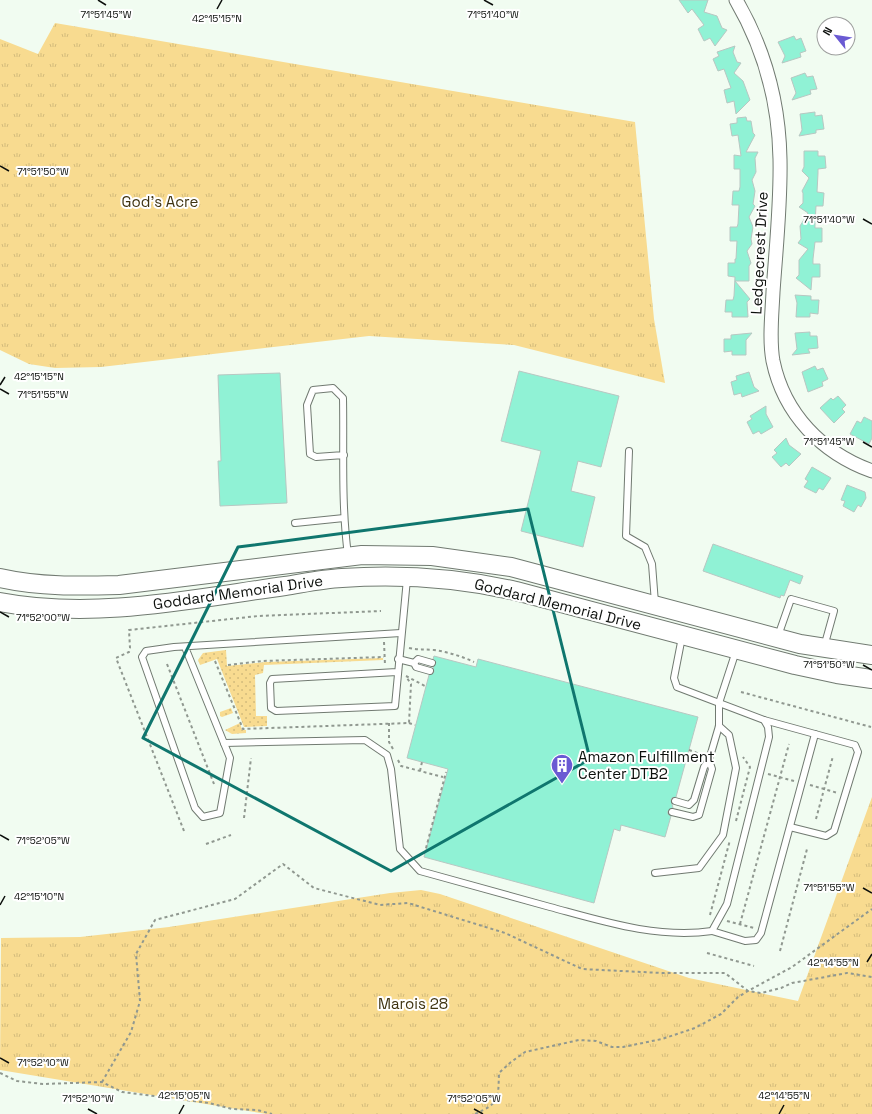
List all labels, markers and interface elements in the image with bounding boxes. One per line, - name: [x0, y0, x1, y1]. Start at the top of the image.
- text: 71°51'45"W: [81, 8, 132, 21]
- text: 71°51'40"W: [467, 8, 519, 21]
- text: 42°15'15"N: [192, 12, 242, 25]
- north arrow: [816, 16, 856, 56]
- text: N: [819, 24, 835, 38]
- text: 71°51'50"W: [17, 165, 69, 178]
- street label: Ledgecrest Drive: [746, 191, 772, 315]
- park label: God's Acre: [122, 192, 199, 211]
- text: 71°51'40"W: [803, 213, 855, 226]
- text: 42°15'15"N: [14, 370, 64, 383]
- text: 71°51'55"W: [17, 388, 69, 401]
- text: 71°51'45"W: [804, 435, 855, 448]
- street label: Goddard Memorial Drive: [152, 571, 324, 613]
- street label: Goddard Memorial Drive: [473, 574, 644, 634]
- text: 71°52'00"W: [16, 611, 70, 624]
- text: 71°51'50"W: [803, 658, 855, 671]
- place label: Amazon Fulfillment Center DTB2: [578, 747, 715, 783]
- building icon: Amazon Fulfillment Center DTB2: [549, 752, 575, 785]
- text: 71°52'05"W: [16, 834, 70, 847]
- text: 71°51'55"W: [803, 881, 855, 894]
- text: 42°15'10"N: [14, 890, 64, 903]
- text: 42°14'55"N: [807, 956, 859, 969]
- park label: Marois 28: [378, 994, 448, 1013]
- text: 71°52'10"W: [17, 1056, 69, 1069]
- text: 42°15'05"N: [158, 1089, 210, 1102]
- text: 42°14'55"N: [758, 1089, 810, 1102]
- text: 71°52'10"W: [62, 1092, 114, 1105]
- text: 71°52'05"W: [447, 1092, 501, 1105]

